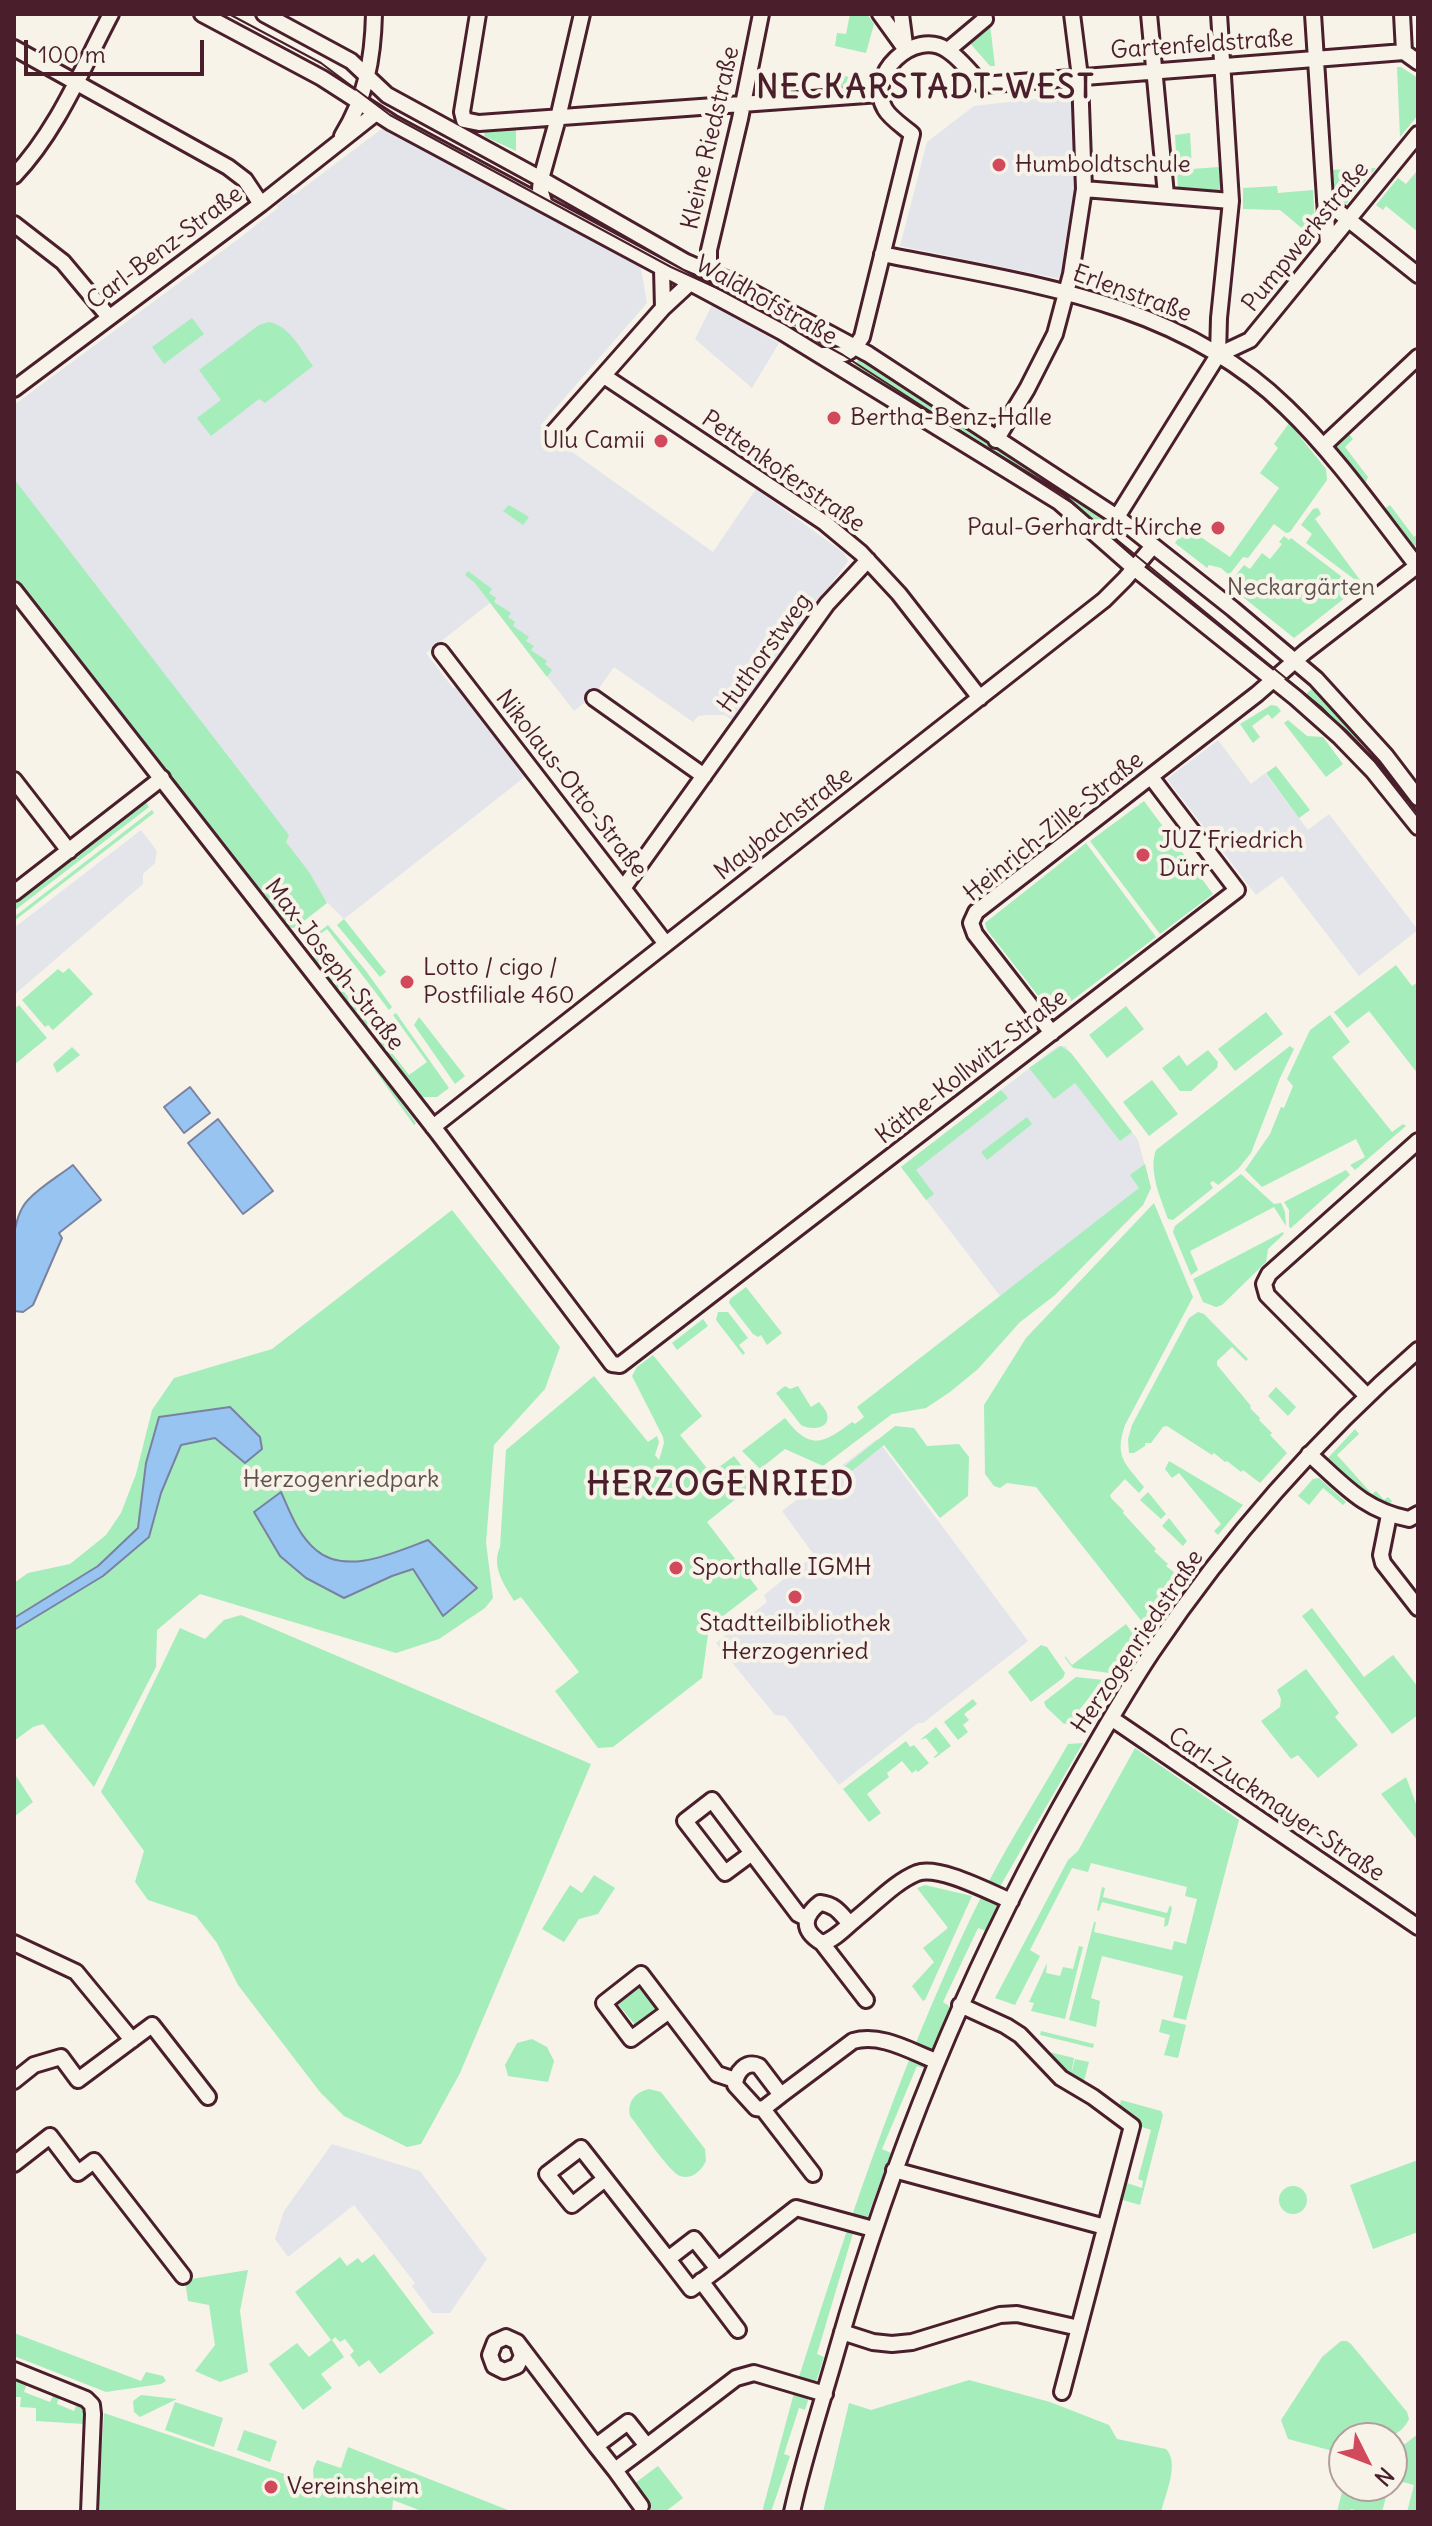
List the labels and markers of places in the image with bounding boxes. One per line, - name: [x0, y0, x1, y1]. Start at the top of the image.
- place label: Humboldtschule: [1015, 151, 1191, 179]
- marker: Humboldtschule: [990, 156, 1008, 174]
- place label: Bertha-Benz-Halle: [850, 404, 1052, 432]
- marker: Bertha-Benz-Halle: [825, 409, 843, 427]
- place label: Ulu Camii: [543, 427, 645, 455]
- marker: Ulu Camii: [652, 432, 670, 450]
- place label: Paul-Gerhardt-Kirche: [967, 514, 1202, 542]
- marker: Paul-Gerhardt-Kirche: [1209, 519, 1227, 537]
- place label: JUZ Friedrich Dürr: [1159, 827, 1303, 883]
- marker: JUZ Friedrich Dürr: [1134, 846, 1152, 864]
- place label: Lotto / cigo / Postfiliale 460: [423, 954, 575, 1010]
- marker: Lotto / cigo / Postfiliale 460: [398, 973, 416, 991]
- place label: Sporthalle IGMH: [692, 1554, 871, 1582]
- marker: Sporthalle IGMH: [667, 1559, 685, 1577]
- marker: Stadtteilbibliothek Herzogenried: [786, 1588, 804, 1606]
- place label: Stadtteilbibliothek Herzogenried: [699, 1610, 891, 1666]
- place label: Vereinsheim: [287, 2473, 419, 2501]
- marker: Vereinsheim: [262, 2478, 280, 2496]

